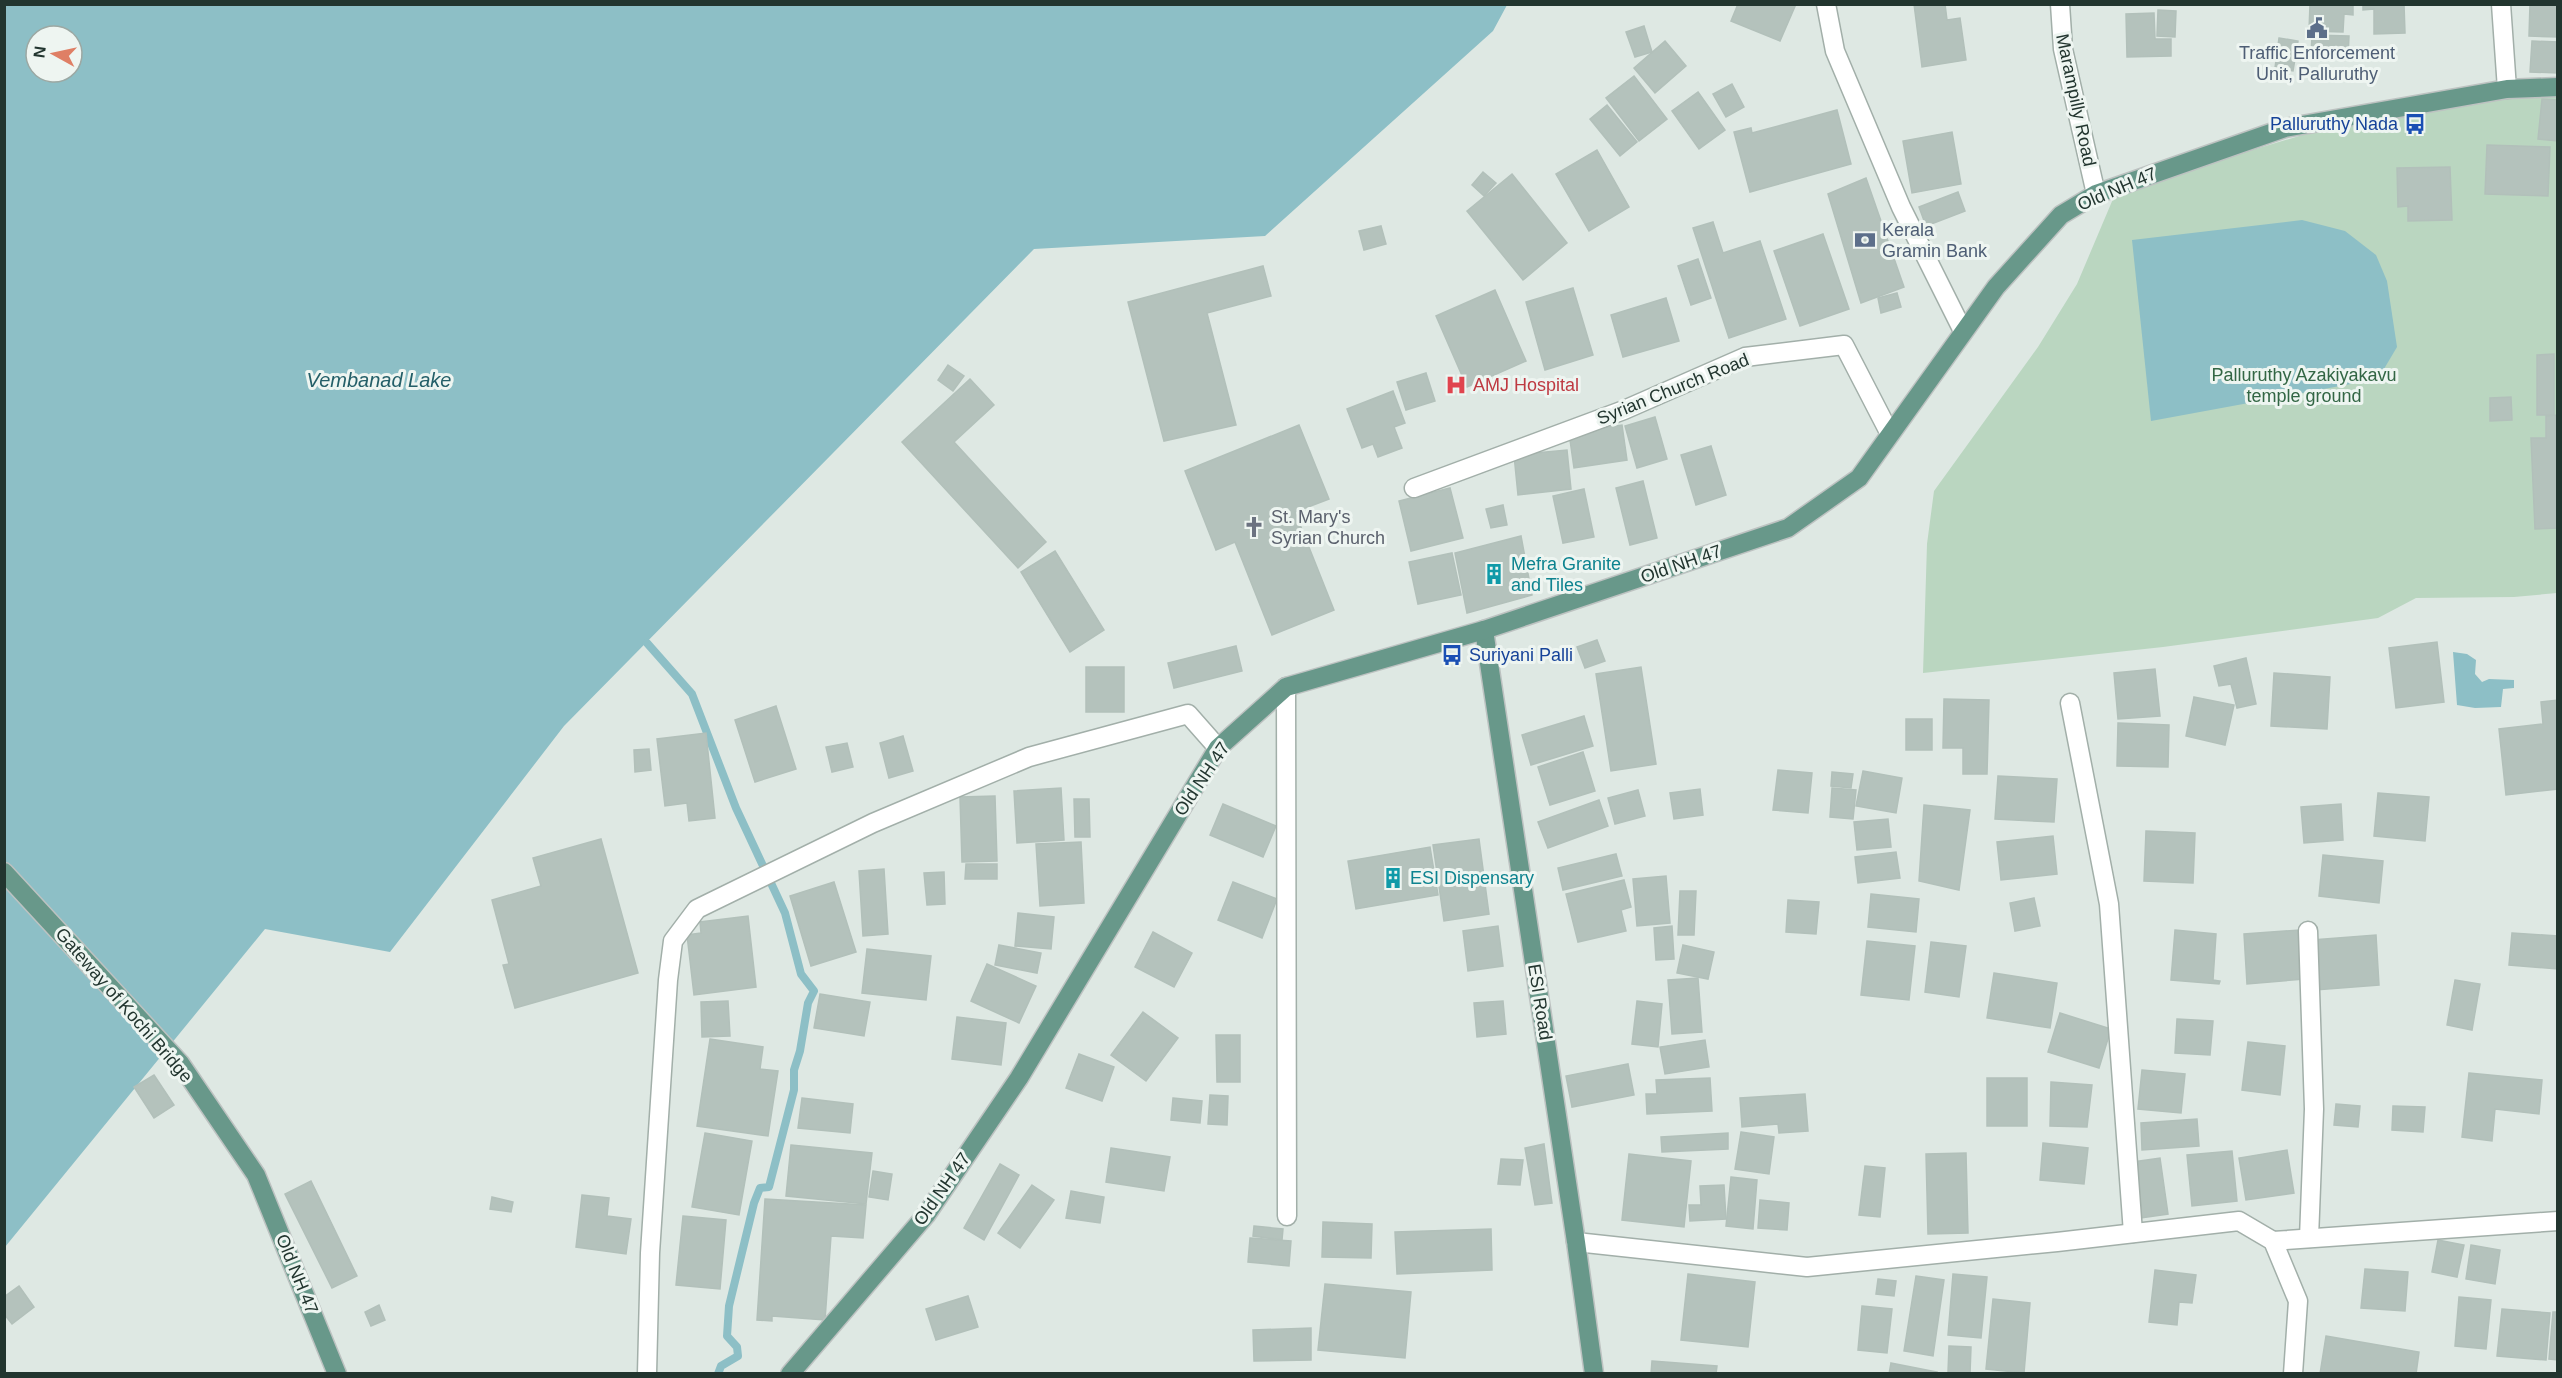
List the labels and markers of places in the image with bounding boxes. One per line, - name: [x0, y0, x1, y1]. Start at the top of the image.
- public building icon: Traffic Enforcement Unit, Palluruthy: [2305, 16, 2329, 40]
- place label: Traffic Enforcement Unit, Palluruthy: [2239, 43, 2395, 84]
- bus stop icon: Palluruthy Nada: [2403, 112, 2427, 136]
- place label: Palluruthy Nada: [2270, 114, 2399, 134]
- place label: Kerala Gramin Bank: [1882, 220, 1988, 261]
- bank icon: Kerala Gramin Bank: [1853, 228, 1877, 252]
- hospital icon: AMJ Hospital: [1444, 373, 1468, 397]
- place label: AMJ Hospital: [1473, 375, 1579, 395]
- place label: St. Mary's Syrian Church: [1271, 507, 1385, 548]
- church icon: St. Mary's Syrian Church: [1242, 515, 1266, 539]
- place label: Mefra Granite and Tiles: [1511, 554, 1621, 595]
- building icon: Mefra Granite and Tiles: [1482, 562, 1506, 586]
- bus stop icon: Suriyani Palli: [1440, 643, 1464, 667]
- place label: Suriyani Palli: [1469, 645, 1573, 665]
- building icon: ESI Dispensary: [1381, 866, 1405, 890]
- place label: ESI Dispensary: [1410, 868, 1534, 888]

